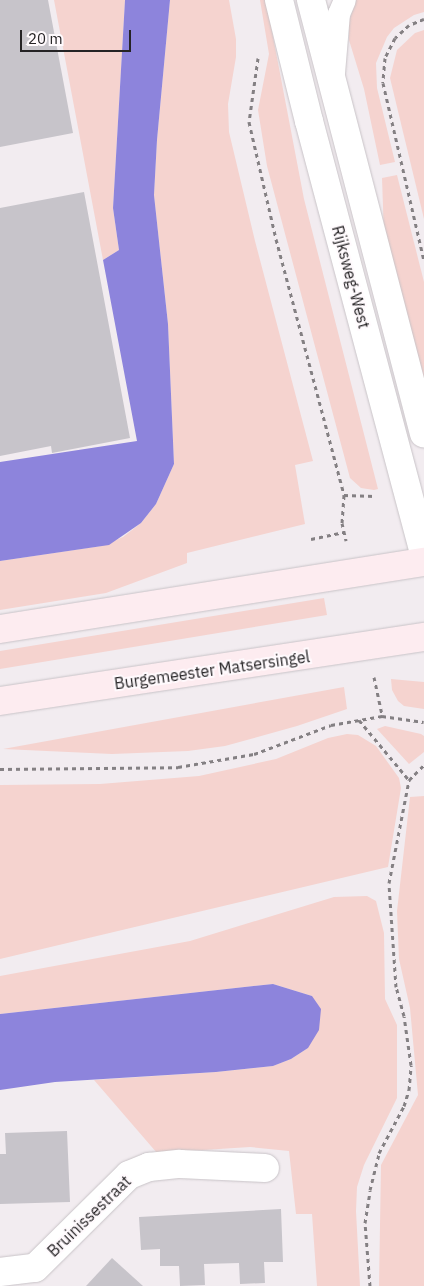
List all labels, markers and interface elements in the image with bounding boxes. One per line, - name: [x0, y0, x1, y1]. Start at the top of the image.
- scale bar: [22, 20, 134, 52]
- text: 20 m: [28, 29, 63, 48]
- street label: Rijksweg-West: [328, 223, 374, 331]
- street label: Burgemeester Matsersingel: [113, 647, 311, 693]
- street label: Bruinissestraat: [43, 1171, 135, 1261]

